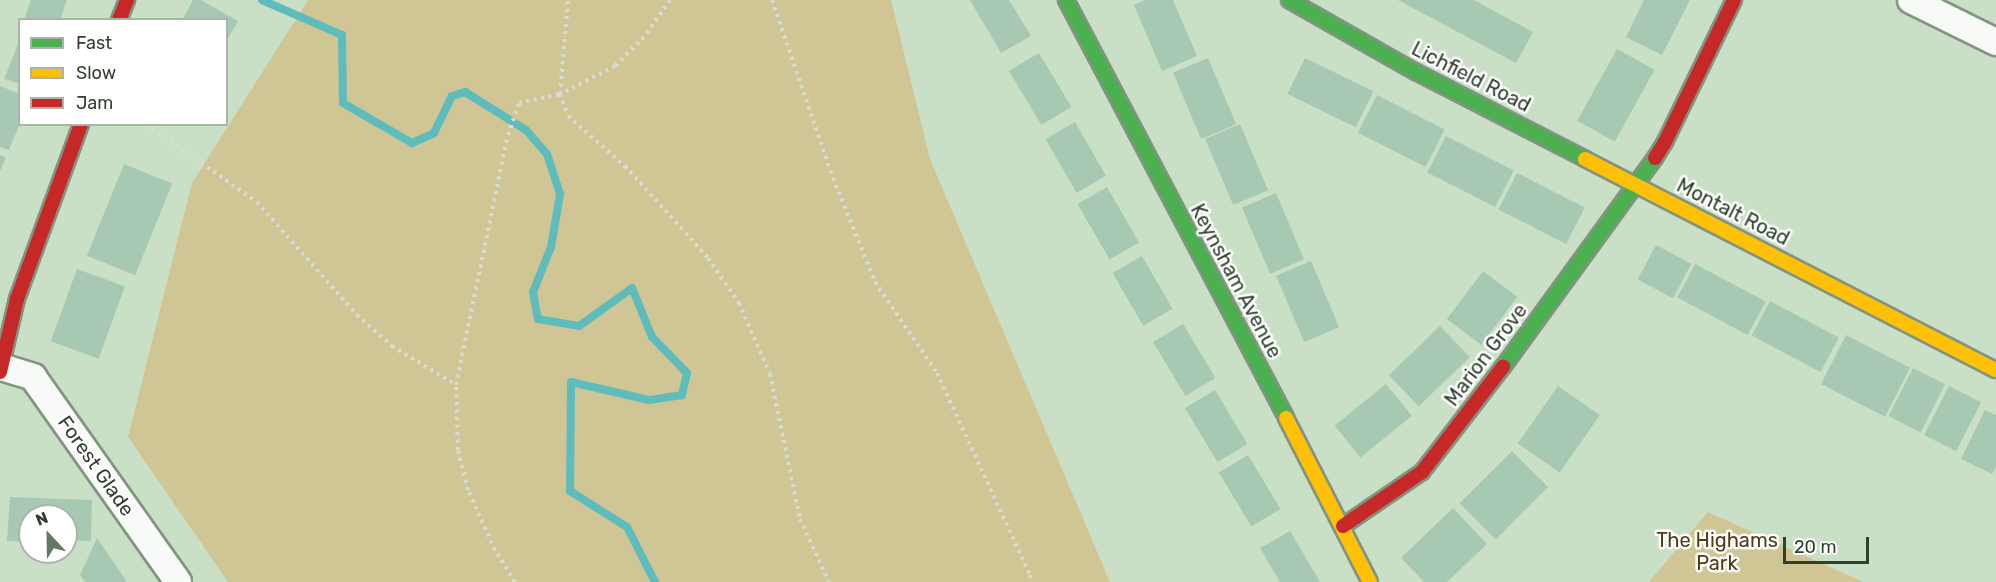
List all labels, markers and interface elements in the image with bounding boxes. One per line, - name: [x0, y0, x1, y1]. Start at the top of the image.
- legend: [18, 18, 228, 126]
- text: Fast: [76, 32, 112, 54]
- street label: Lichfield Road: [1407, 37, 1535, 117]
- text: Slow: [76, 62, 116, 84]
- text: Jam: [76, 92, 113, 114]
- street label: Montalt Road: [1673, 173, 1793, 251]
- street label: Keynsham Avenue: [1185, 200, 1287, 362]
- street label: Marion Grove: [1440, 299, 1532, 411]
- street label: Forest Glade: [53, 411, 139, 521]
- north arrow: [18, 504, 78, 564]
- text: N: [33, 508, 51, 530]
- scale bar: [1786, 525, 1872, 563]
- park label: The Highams Park: [1656, 528, 1778, 575]
- text: 20 m: [1794, 536, 1836, 558]

